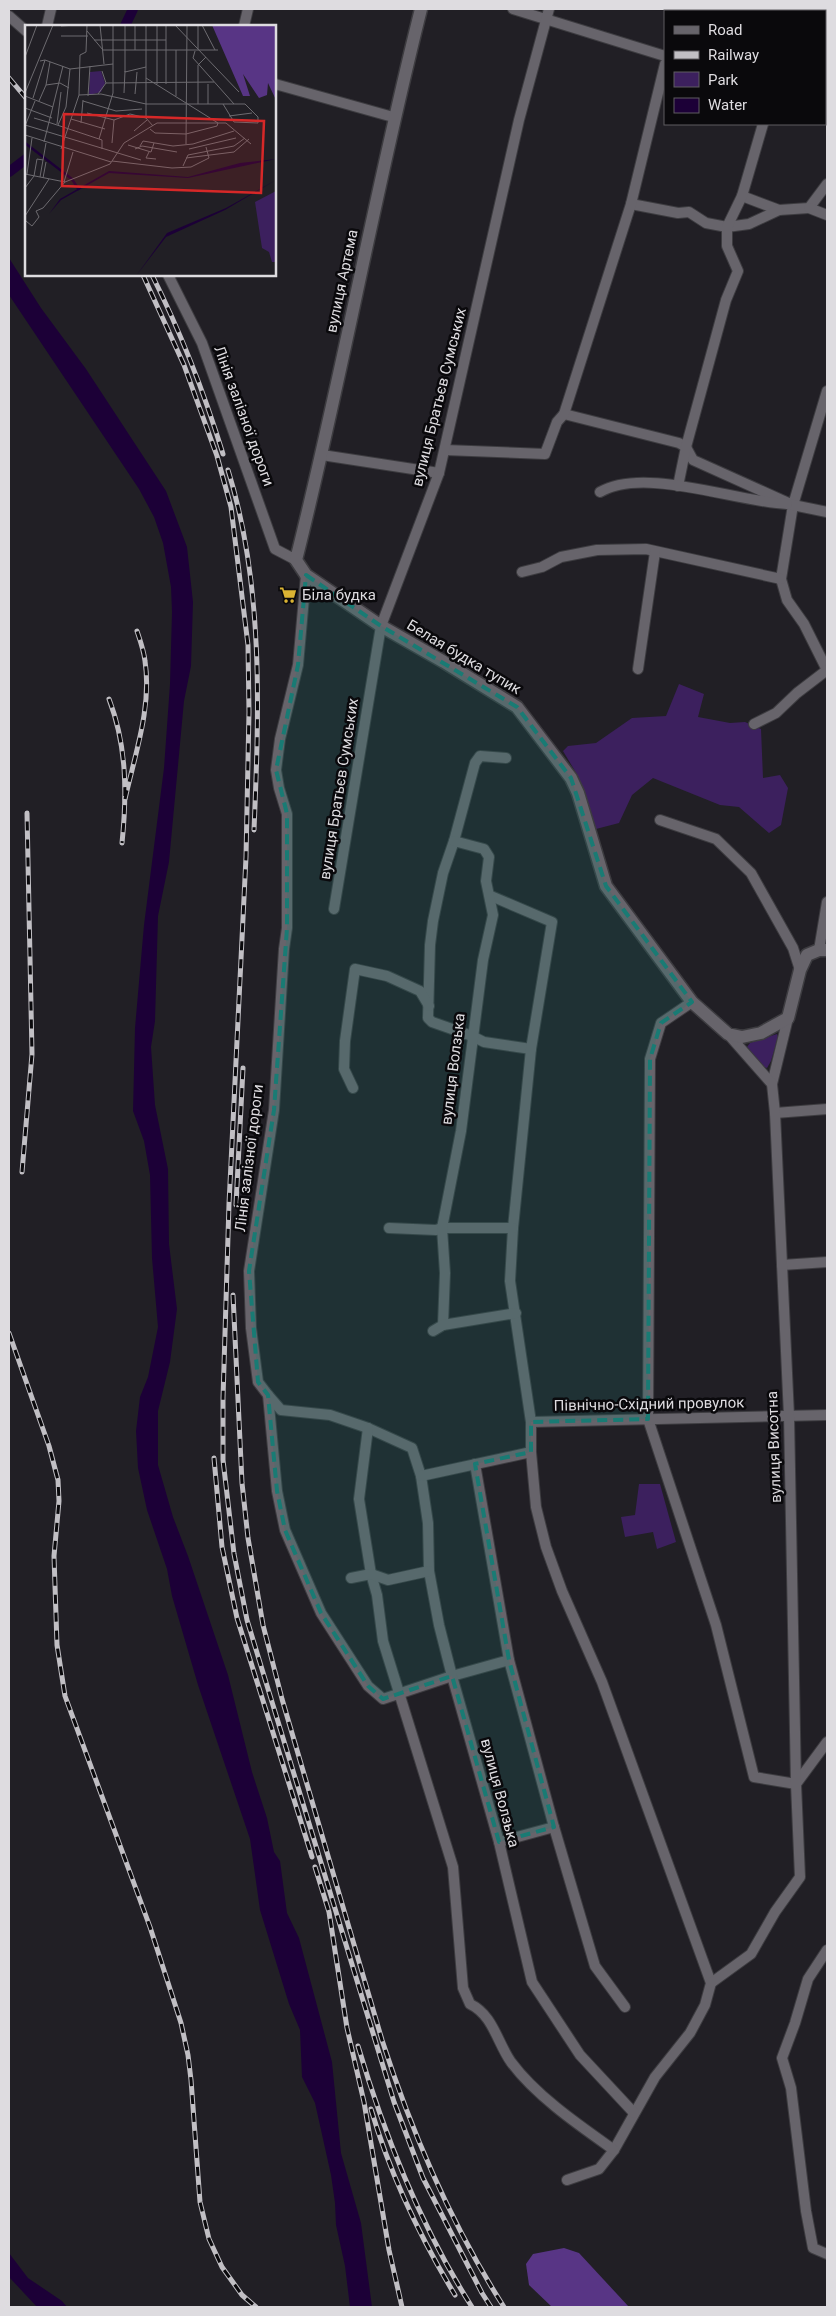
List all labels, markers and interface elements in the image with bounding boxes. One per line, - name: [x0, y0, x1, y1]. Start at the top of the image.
- legend: [664, 10, 826, 125]
- text: Road: [708, 21, 742, 39]
- inset map: [25, 25, 276, 276]
- text: Railway: [708, 46, 759, 64]
- text: Park: [708, 71, 739, 89]
- text: Water: [708, 96, 747, 114]
- street label: вулиця Артема: [322, 228, 362, 334]
- street label: вулиця Братьєв Сумських: [408, 305, 470, 488]
- street label: Лінія залізної дороги: [210, 343, 278, 489]
- supermarket icon: Біла будка: [278, 585, 298, 605]
- place label: Біла будка: [302, 586, 376, 604]
- street label: Белая будка тупик: [404, 616, 524, 698]
- street label: вулиця Братьєв Сумських: [316, 696, 362, 881]
- street label: вулиця Волзька: [437, 1012, 469, 1126]
- street label: Лінія залізної дороги: [231, 1083, 267, 1233]
- street label: вулиця Висотна: [763, 1391, 785, 1503]
- street label: Північно-Східний провулок: [554, 1393, 744, 1415]
- street label: вулиця Волзька: [477, 1737, 523, 1849]

